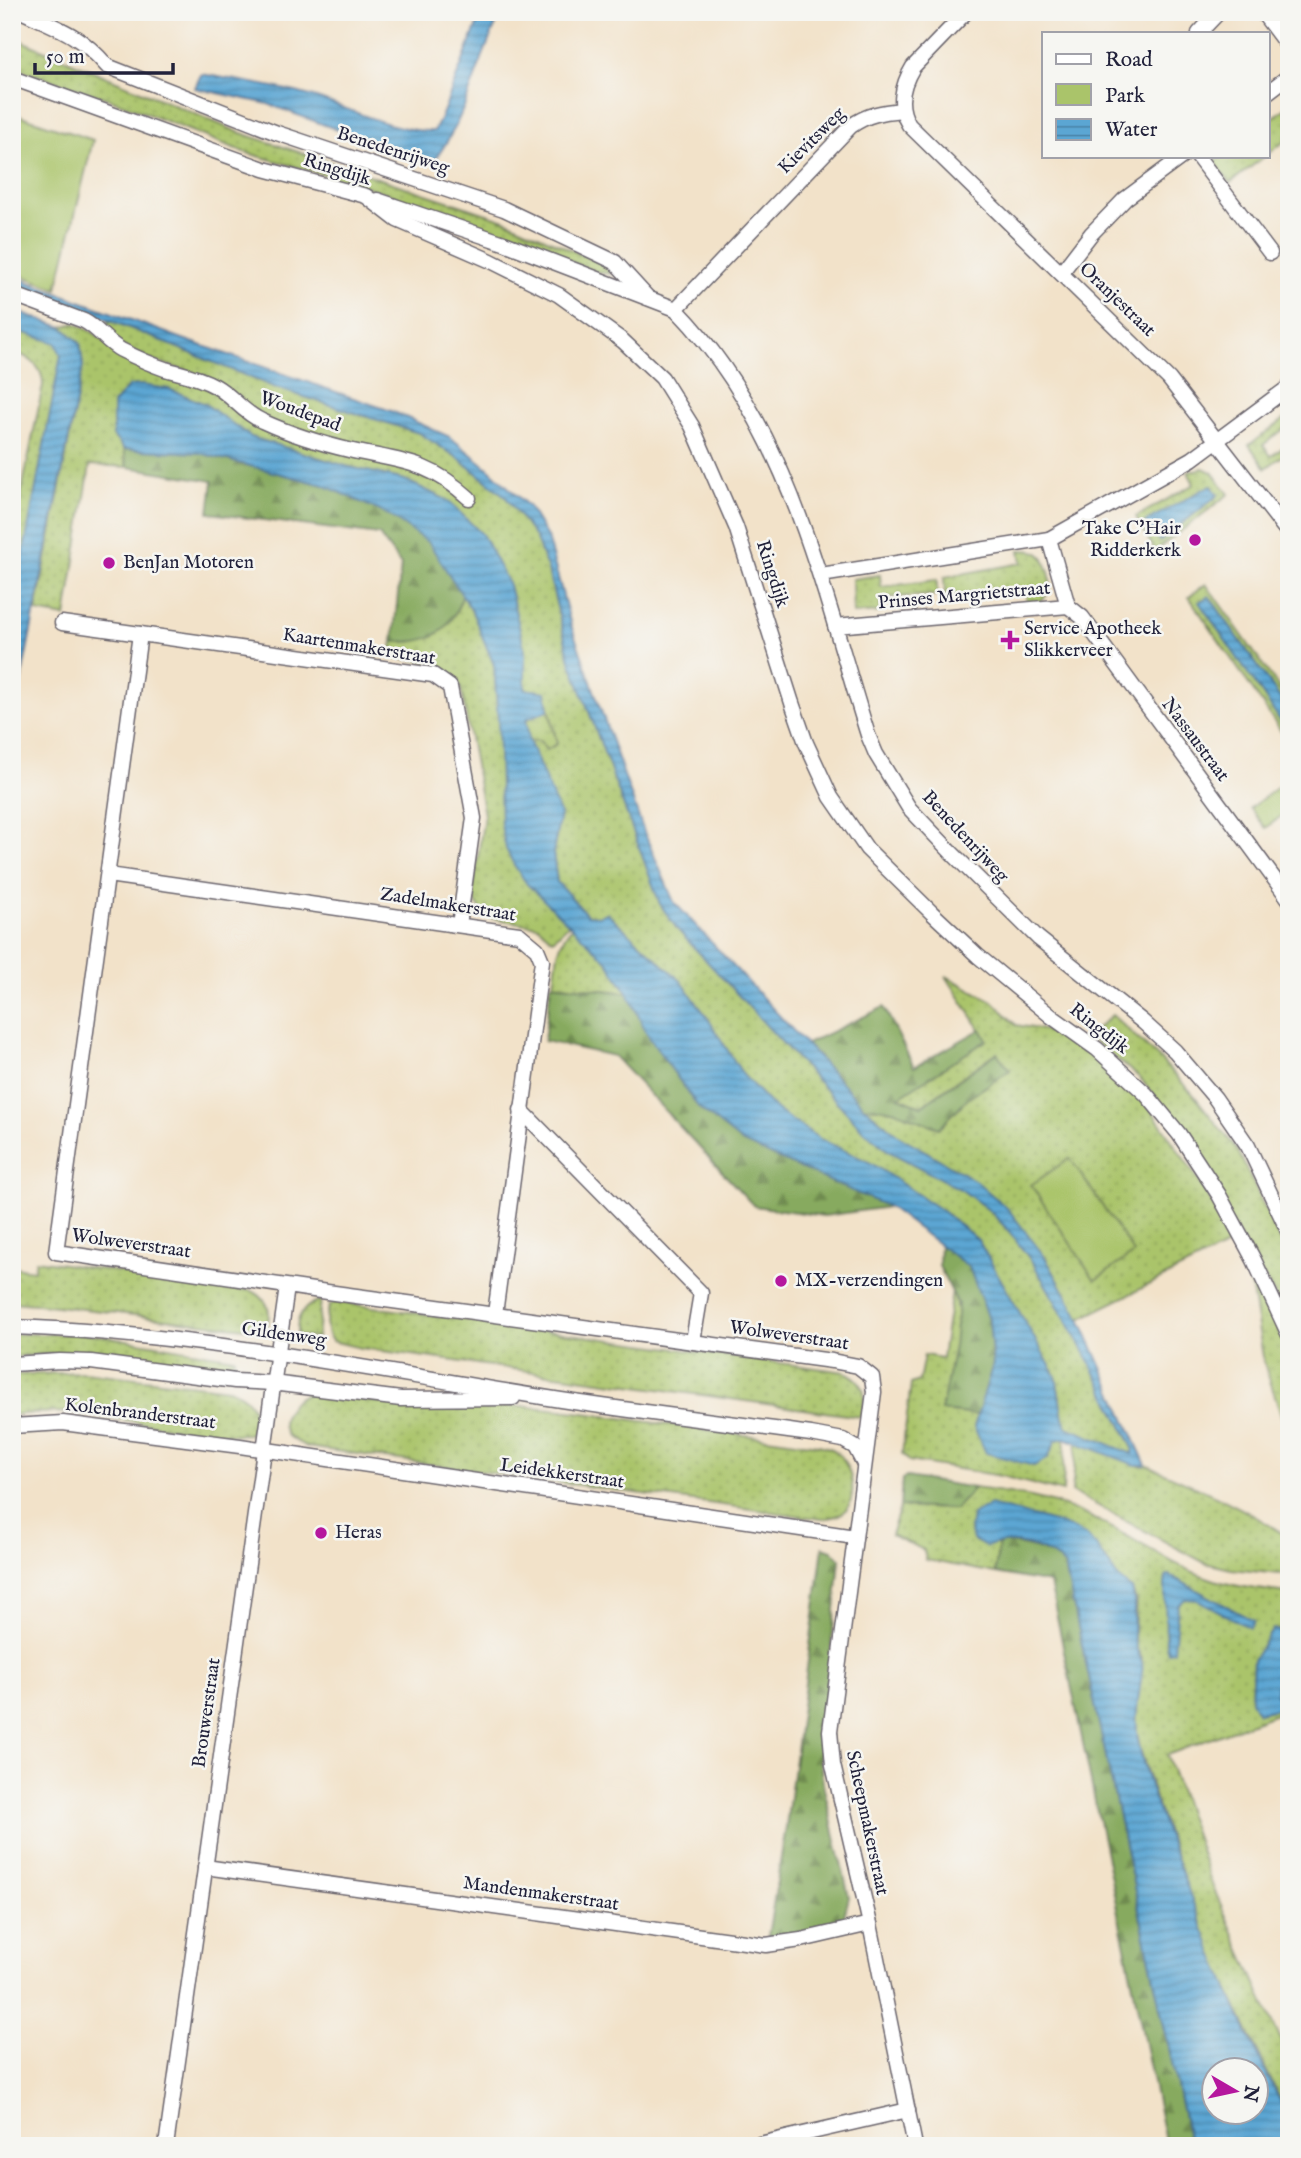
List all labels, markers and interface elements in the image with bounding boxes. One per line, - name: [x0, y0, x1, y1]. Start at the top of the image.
- scale bar: [35, 32, 173, 76]
- legend: [1042, 32, 1270, 158]
- text: 50 m: [46, 44, 85, 71]
- text: Road: [1105, 47, 1153, 74]
- text: Park: [1105, 83, 1146, 110]
- street label: Kievitsweg: [773, 102, 851, 180]
- text: Water: [1105, 117, 1158, 144]
- street label: Benedenrijweg: [334, 122, 453, 181]
- street label: Ringdijk: [300, 148, 375, 192]
- street label: Oranjestraat: [1074, 258, 1161, 343]
- street label: Woudepad: [256, 386, 345, 438]
- place label: Take C'Hair Ridderkerk: [1082, 517, 1182, 563]
- marker: Take C'Hair Ridderkerk: [1187, 532, 1203, 548]
- street label: Ringdijk: [750, 537, 794, 612]
- place label: BenJan Motoren: [123, 551, 254, 575]
- marker: BenJan Motoren: [101, 555, 117, 571]
- street label: Prinses Margrietstraat: [877, 576, 1052, 615]
- place label: Service Apotheek Slikkerveer: [1024, 617, 1162, 663]
- street label: Kaartenmakerstraat: [281, 623, 438, 671]
- marker: Service Apotheek Slikkerveer: [1002, 632, 1018, 648]
- street label: Nassaustraat: [1156, 693, 1235, 787]
- street label: Benedenrijweg: [916, 786, 1014, 888]
- street label: Zadelmakerstraat: [378, 882, 518, 928]
- street label: Ringdijk: [1064, 998, 1134, 1060]
- street label: Wolweverstraat: [70, 1224, 193, 1264]
- place label: MX-verzendingen: [795, 1269, 943, 1293]
- marker: MX-verzendingen: [773, 1273, 789, 1289]
- street label: Wolweverstraat: [728, 1316, 851, 1356]
- street label: Gildenweg: [240, 1317, 329, 1353]
- street label: Kolenbranderstraat: [63, 1393, 217, 1435]
- street label: Leidekkerstraat: [498, 1453, 626, 1495]
- place label: Heras: [335, 1521, 382, 1545]
- marker: Heras: [313, 1525, 329, 1541]
- street label: Brouwerstraat: [187, 1656, 227, 1770]
- street label: Scheepmakerstraat: [840, 1748, 894, 1898]
- street label: Mandenmakerstraat: [462, 1871, 621, 1917]
- north arrow: [1200, 2056, 1270, 2126]
- text: N: [1237, 2082, 1263, 2104]

